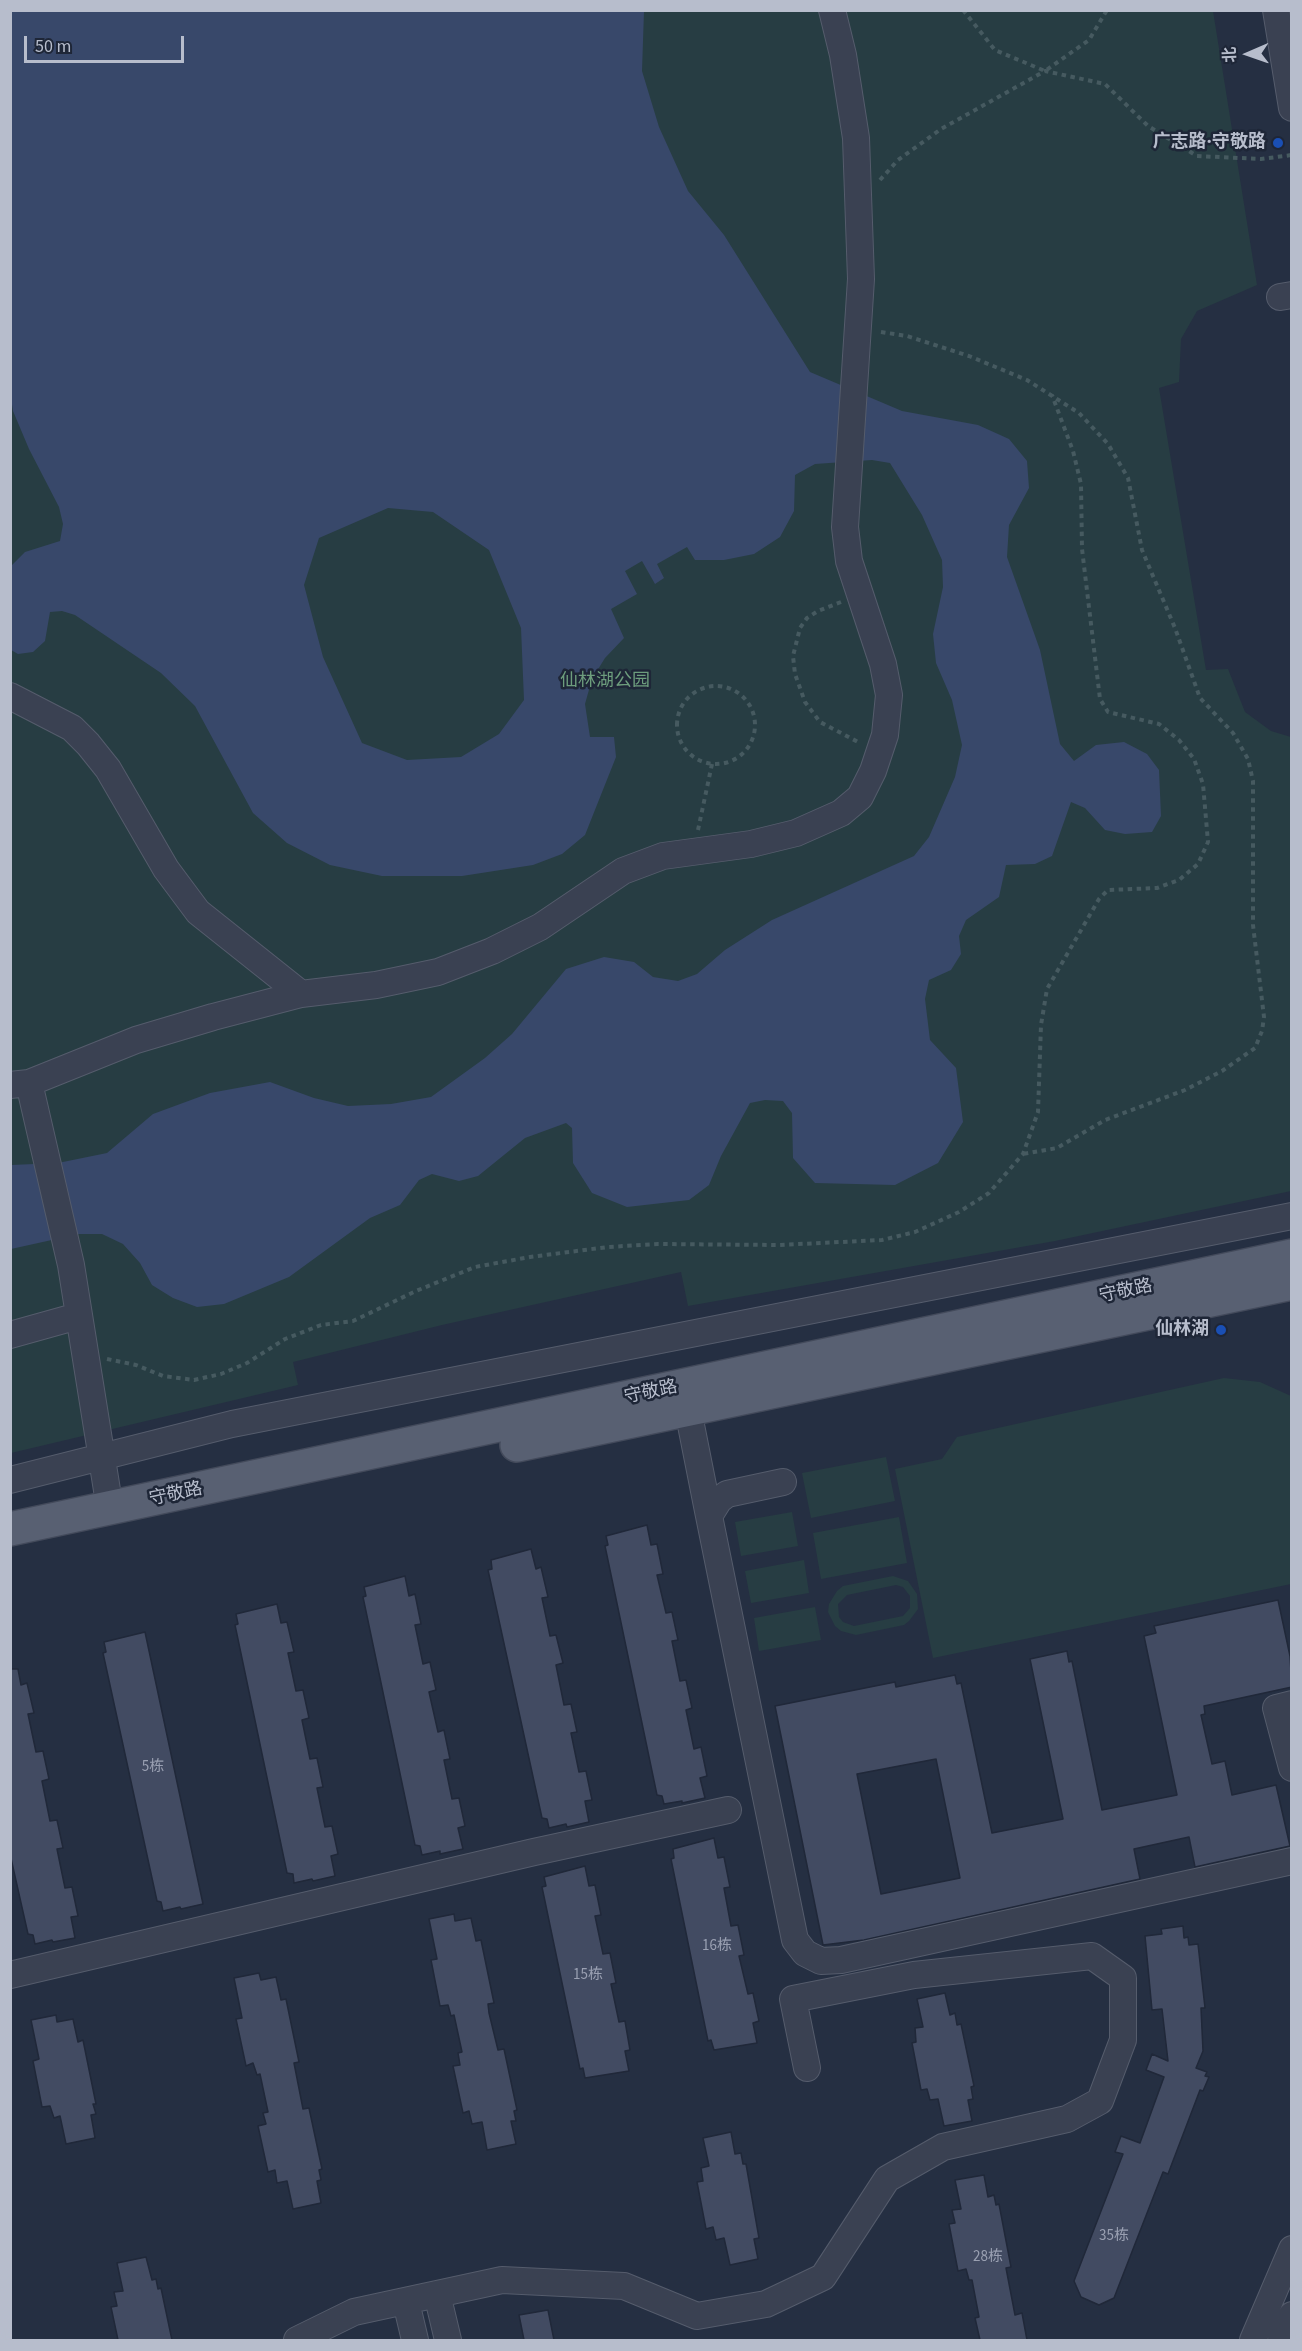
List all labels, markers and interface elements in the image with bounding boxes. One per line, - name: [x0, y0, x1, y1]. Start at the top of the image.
- scale bar: [27, 24, 188, 62]
- north arrow: [1218, 24, 1278, 84]
- text: 50 m: [35, 34, 71, 59]
- text: 北: [1219, 46, 1241, 63]
- place label: 广志路·守敬路: [1153, 132, 1266, 154]
- marker: 广志路·守敬路: [1271, 136, 1285, 150]
- park label: 仙林湖公园: [560, 671, 650, 693]
- street label: 守敬路: [1097, 1276, 1155, 1308]
- place label: 仙林湖: [1155, 1319, 1209, 1341]
- marker: 仙林湖: [1214, 1323, 1228, 1337]
- street label: 守敬路: [622, 1377, 680, 1409]
- street label: 守敬路: [147, 1479, 205, 1511]
- house number: 5栋: [142, 1759, 164, 1777]
- house number: 16栋: [702, 1938, 732, 1956]
- house number: 15栋: [573, 1967, 603, 1985]
- house number: 35栋: [1099, 2228, 1129, 2246]
- house number: 28栋: [973, 2249, 1003, 2267]

